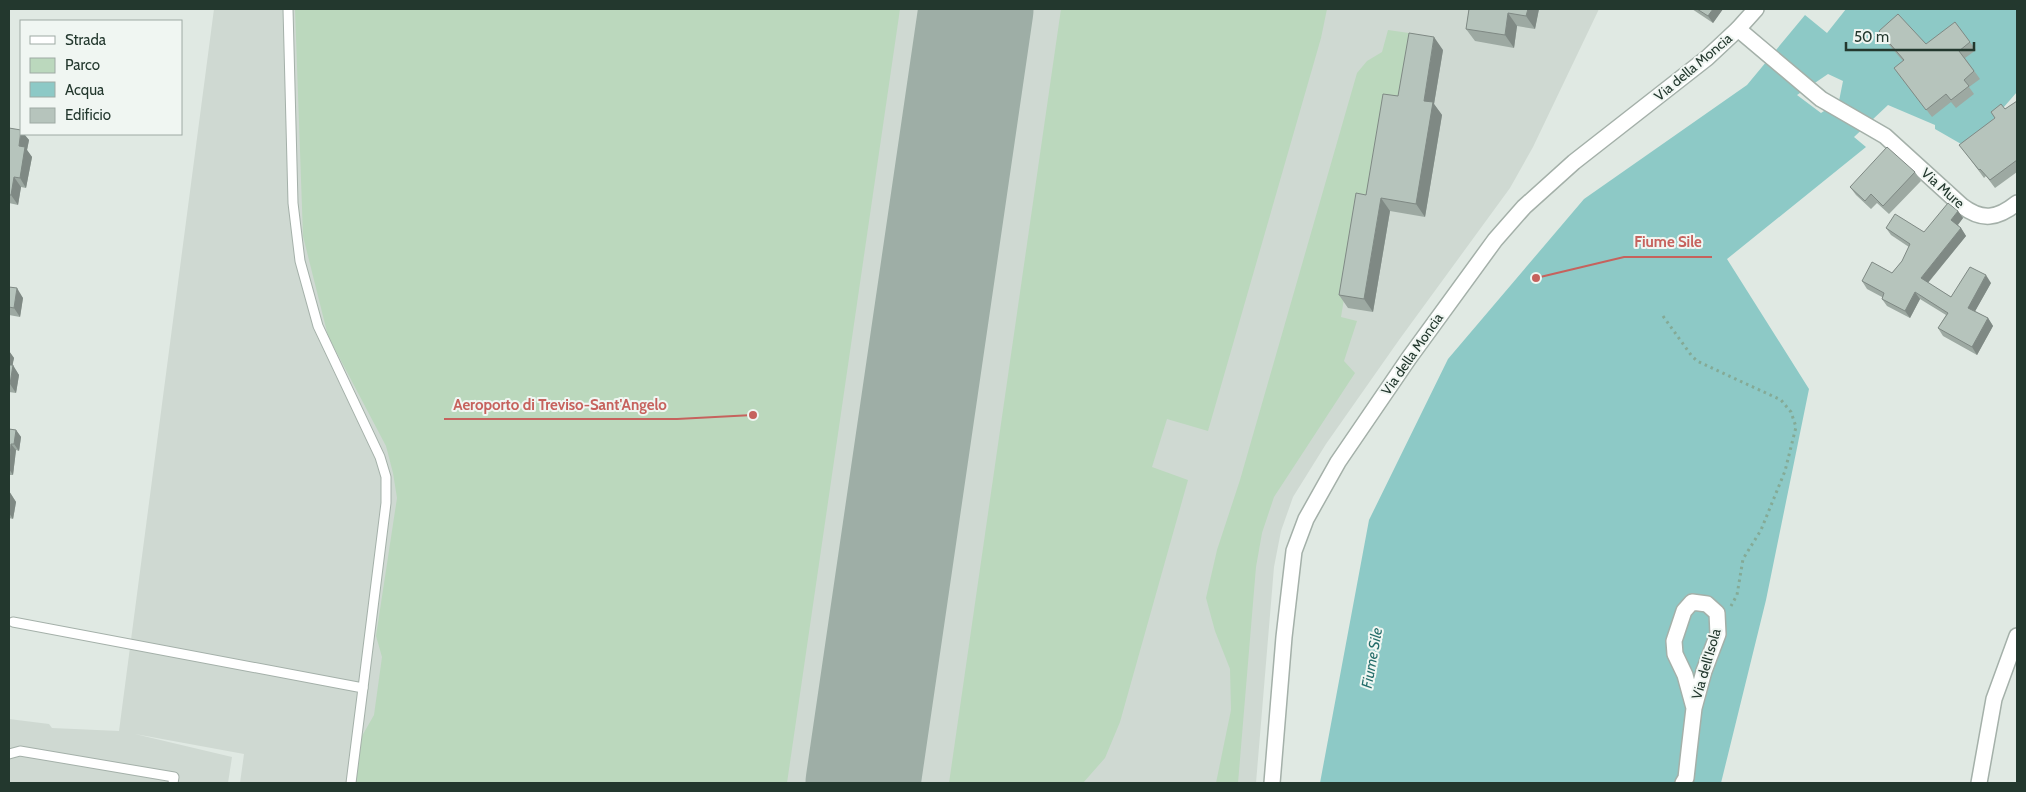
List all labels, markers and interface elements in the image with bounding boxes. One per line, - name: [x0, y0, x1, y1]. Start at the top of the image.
- legend: [20, 20, 182, 135]
- scale bar: [1846, 20, 1974, 52]
- text: 50 m: [1854, 28, 1889, 46]
- street label: Via della Moncia: [1650, 29, 1736, 105]
- text: Strada: [65, 31, 107, 49]
- text: Parco: [65, 56, 100, 74]
- text: Acqua: [65, 81, 105, 99]
- text: Edificio: [65, 106, 111, 124]
- street label: Via Mure: [1918, 164, 1968, 212]
- callout: Fiume Sile: [1624, 227, 1712, 257]
- text: Fiume Sile: [1634, 233, 1702, 251]
- street label: Via della Moncia: [1377, 309, 1447, 399]
- callout: Aeroporto di Treviso-Sant'Angelo: [444, 389, 677, 419]
- text: Aeroporto di Treviso-Sant'Angelo: [453, 396, 667, 414]
- water label: Fiume Sile: [1358, 626, 1386, 690]
- street label: Via dell'Isola: [1687, 626, 1725, 701]

